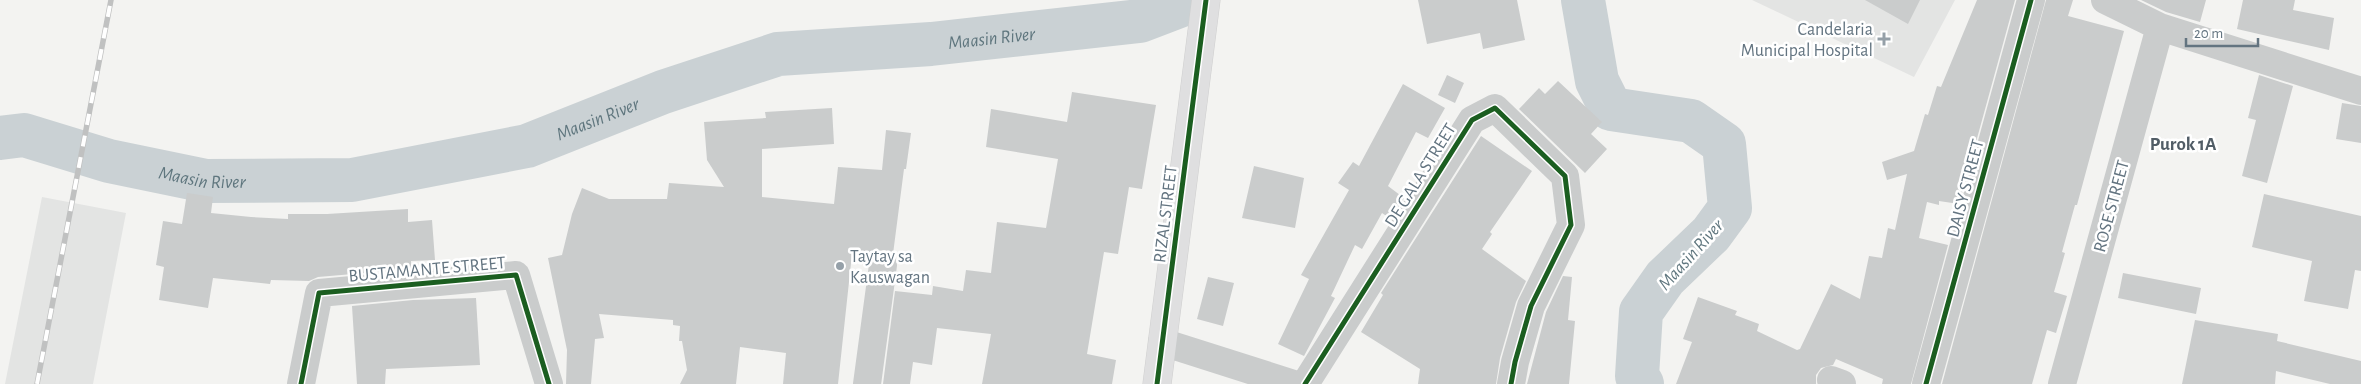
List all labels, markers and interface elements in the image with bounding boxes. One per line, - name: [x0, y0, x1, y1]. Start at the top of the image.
- scale bar: [2186, 15, 2258, 47]
- place label: Candelaria Municipal Hospital: [1741, 21, 1873, 60]
- water label: Maasin River: [947, 25, 1037, 53]
- text: 20 m: [2194, 26, 2223, 41]
- marker: Candelaria Municipal Hospital: [1877, 32, 1891, 46]
- water label: Maasin River: [554, 94, 643, 144]
- street label: DE GALA STREET: [1382, 120, 1460, 231]
- district label: Purok 1A: [2150, 135, 2217, 154]
- street label: DAISY STREET: [1944, 137, 1988, 239]
- street label: ROSE STREET: [2091, 158, 2133, 254]
- water label: Maasin River: [157, 163, 247, 192]
- street label: RIZAL STREET: [1151, 164, 1181, 264]
- water label: Maasin River: [1655, 216, 1728, 294]
- place label: Taytay sa Kauswagan: [850, 248, 930, 287]
- street label: BUSTAMANTE STREET: [348, 254, 507, 286]
- marker: Taytay sa Kauswagan: [834, 260, 846, 272]

